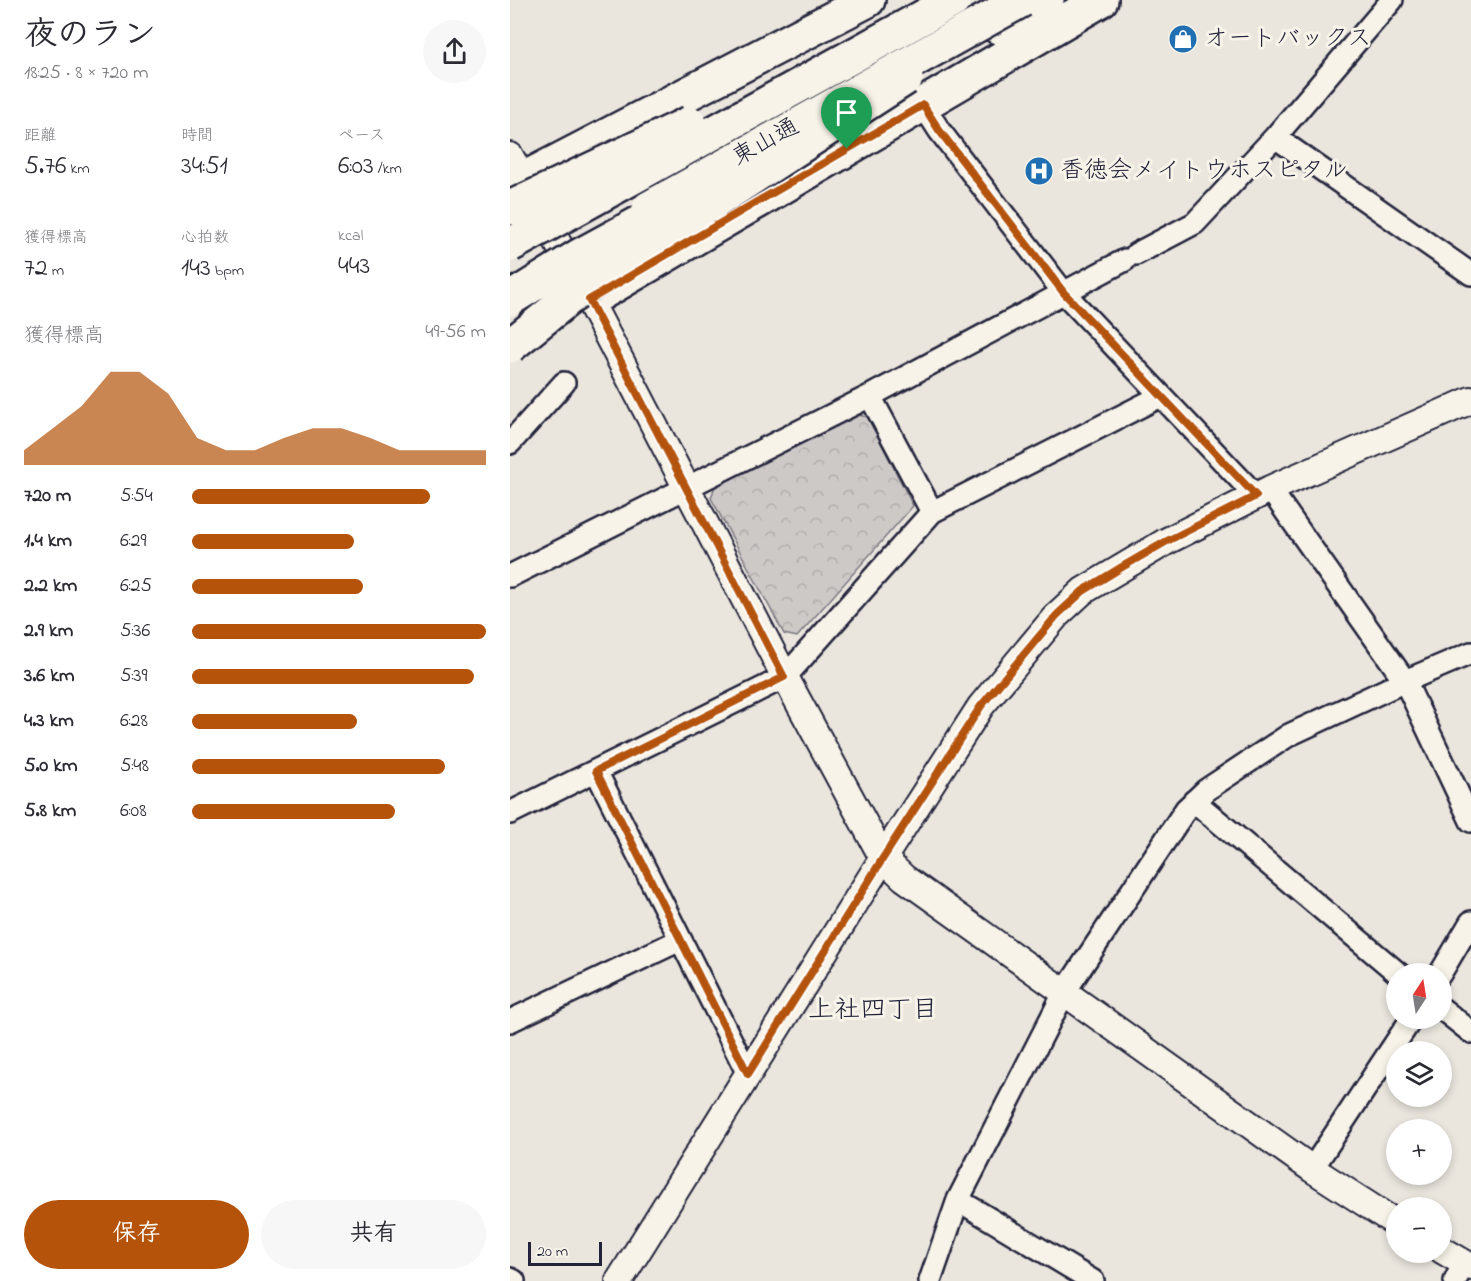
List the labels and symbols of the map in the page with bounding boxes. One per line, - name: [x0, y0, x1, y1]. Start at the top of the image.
- place label: オートバックス: [1204, 22, 1372, 57]
- shop icon: オートバックス: [1167, 23, 1199, 55]
- pin: [821, 87, 872, 149]
- street label: 東山通: [726, 110, 806, 176]
- place label: 香徳会メイトウホスピタル: [1060, 154, 1348, 189]
- hospital icon: 香徳会メイトウホスピタル: [1023, 155, 1055, 187]
- north arrow: [1386, 963, 1452, 1029]
- district label: 上社四丁目: [808, 992, 938, 1030]
- scale bar: [528, 1239, 602, 1266]

